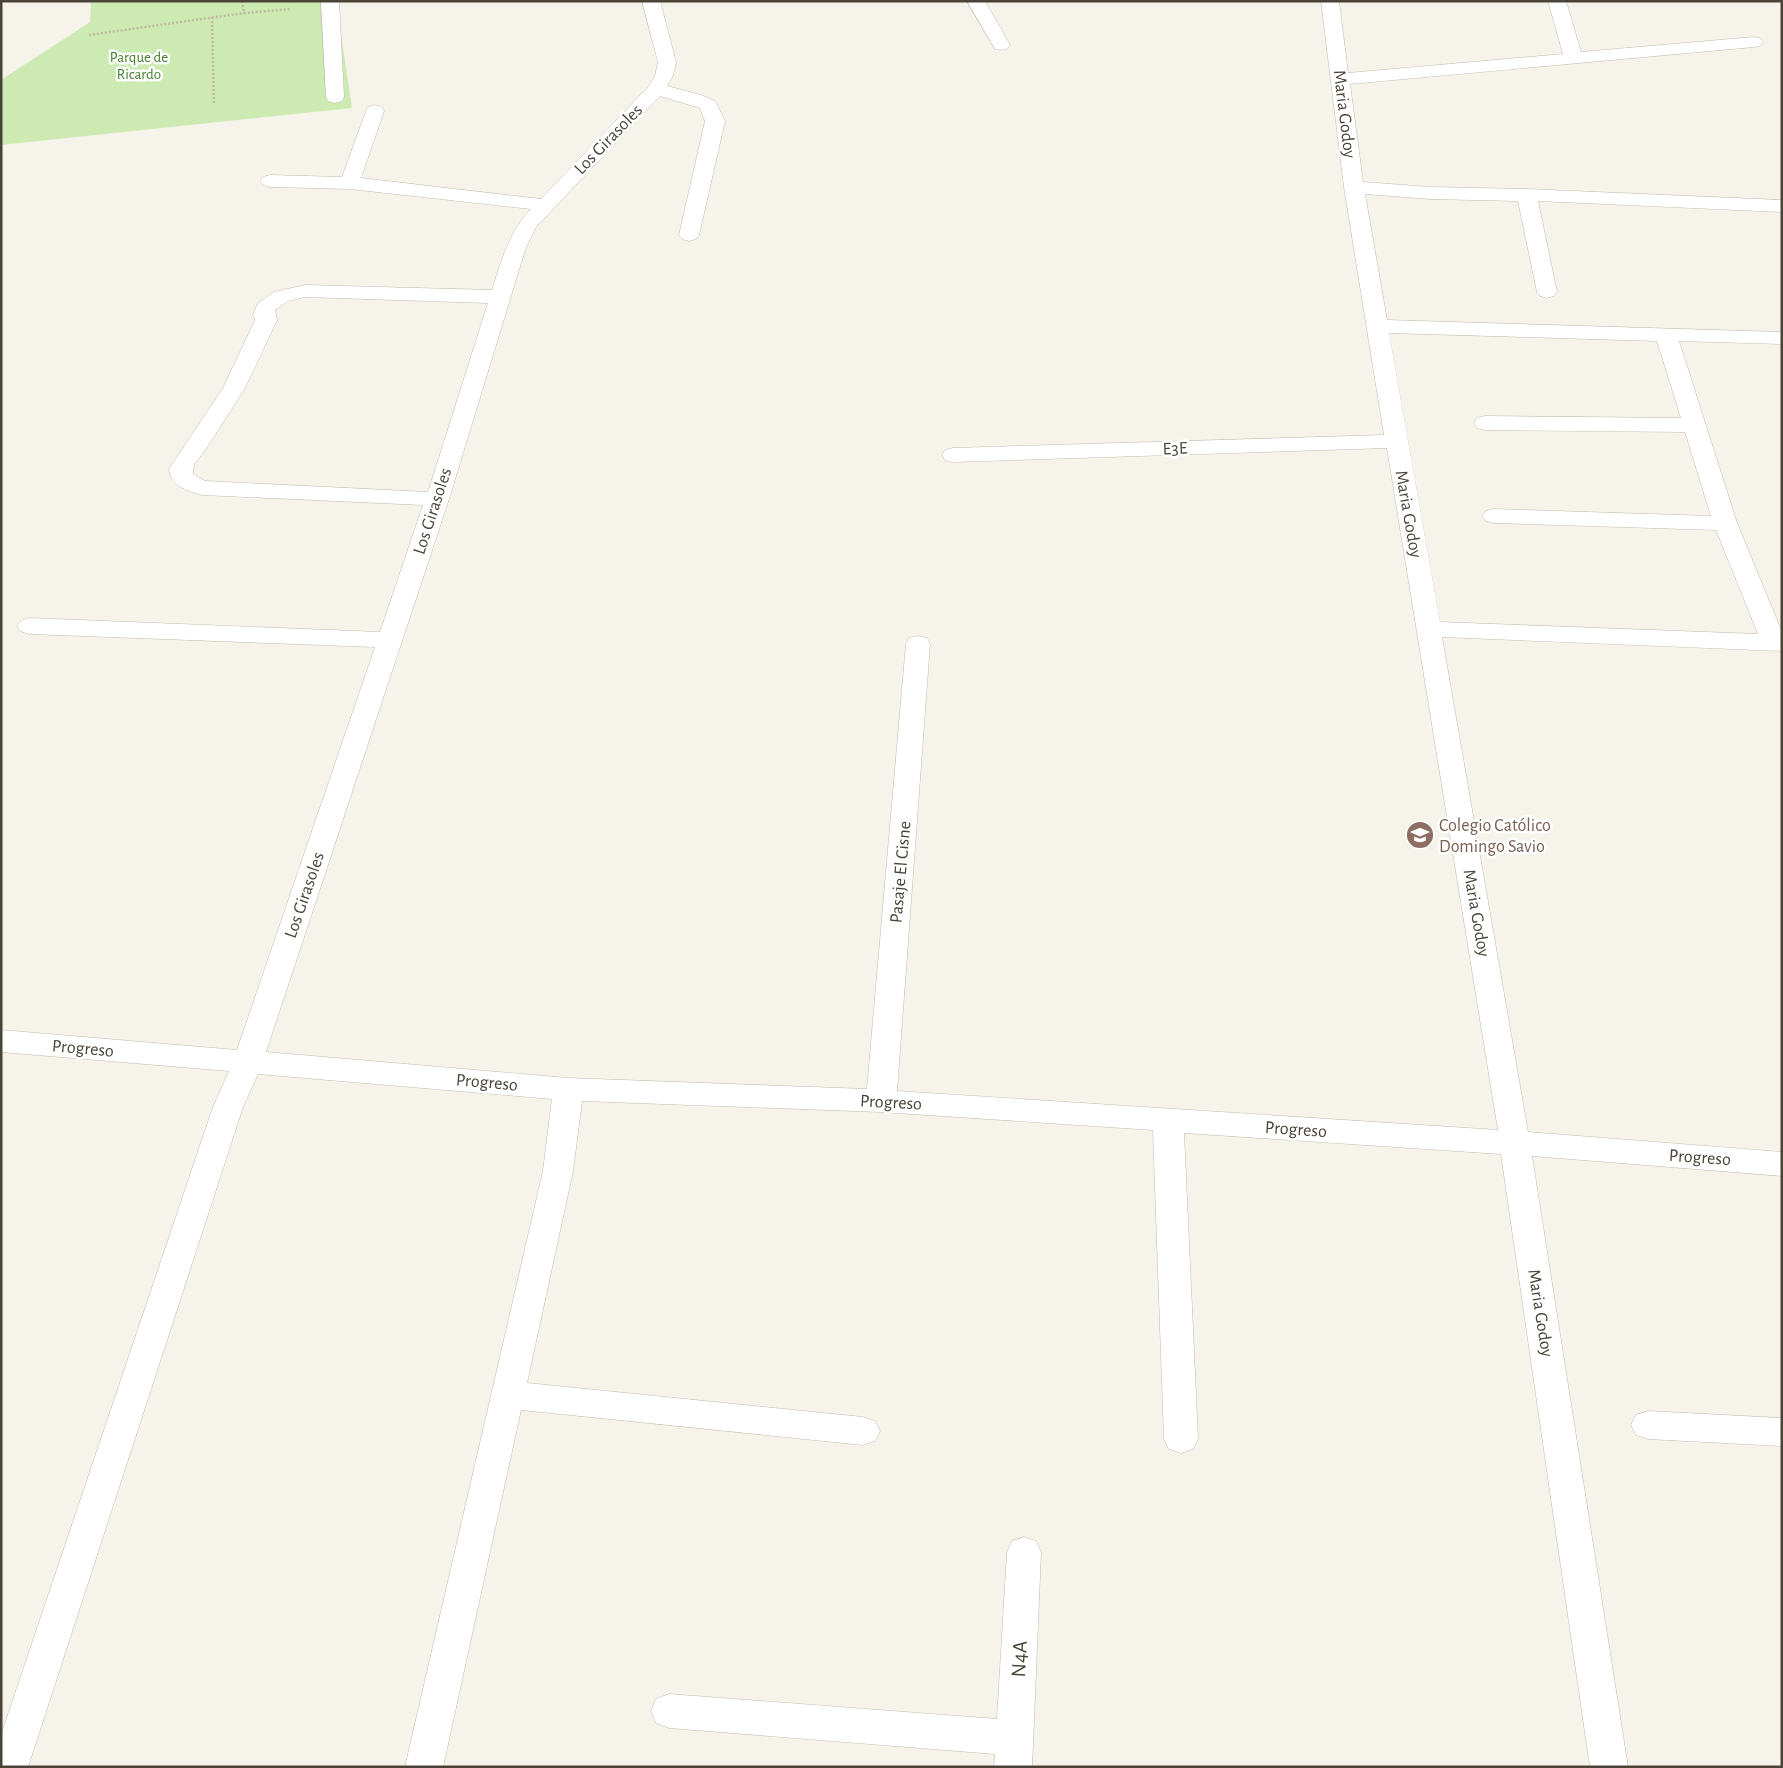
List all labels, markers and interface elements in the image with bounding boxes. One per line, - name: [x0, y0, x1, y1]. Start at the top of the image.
- park label: Parque de Ricardo: [110, 50, 168, 82]
- street label: Maria Godoy: [1330, 69, 1358, 159]
- street label: Los Girasoles: [571, 101, 646, 178]
- street label: E3E: [1162, 440, 1188, 458]
- street label: Los Girasoles: [411, 466, 455, 557]
- street label: Maria Godoy: [1391, 469, 1425, 560]
- place label: Colegio Católico Domingo Savio: [1439, 817, 1551, 856]
- street label: Pasaje El Cisne: [888, 820, 914, 924]
- school or university icon: Colegio Católico Domingo Savio: [1405, 820, 1435, 850]
- street label: Los Girasoles: [282, 850, 328, 941]
- street label: Maria Godoy: [1459, 868, 1493, 959]
- street label: Progreso: [51, 1037, 115, 1061]
- street label: Progreso: [455, 1071, 519, 1095]
- street label: Progreso: [859, 1092, 923, 1114]
- street label: Progreso: [1264, 1119, 1328, 1141]
- street label: Progreso: [1668, 1147, 1732, 1169]
- street label: Maria Godoy: [1524, 1268, 1556, 1359]
- street label: N4A: [1008, 1640, 1031, 1678]

